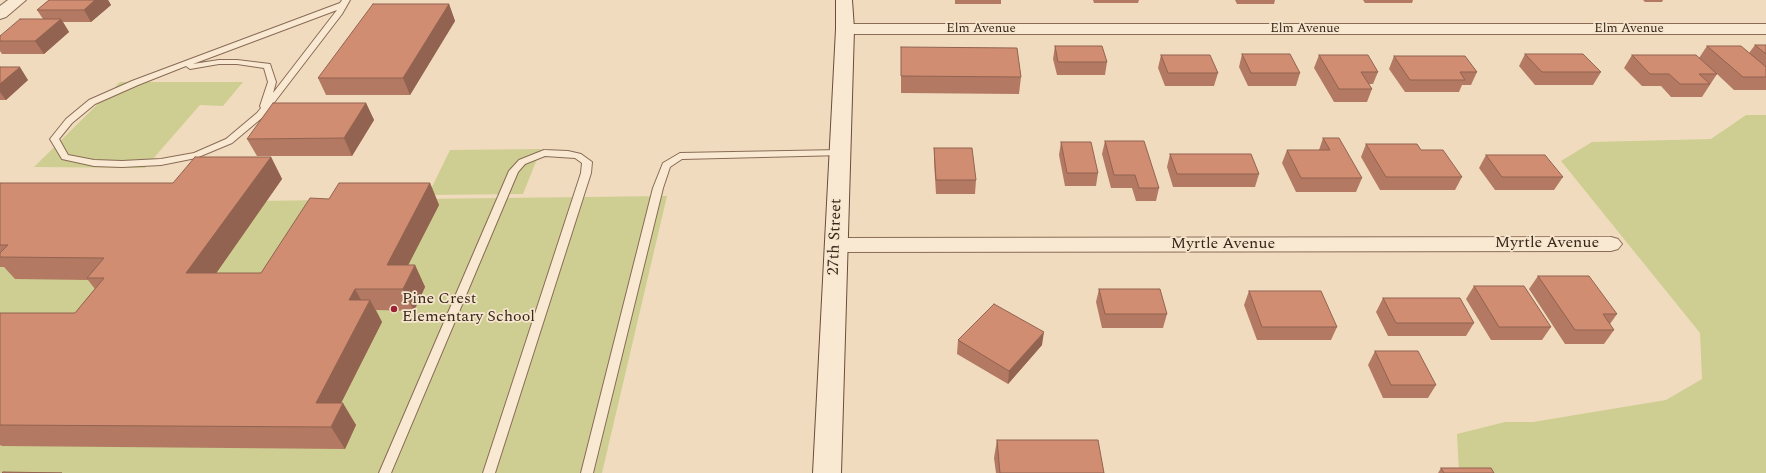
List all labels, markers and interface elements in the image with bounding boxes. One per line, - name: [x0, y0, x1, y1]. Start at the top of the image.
- street label: Elm Avenue: [946, 21, 1016, 37]
- street label: Elm Avenue: [1270, 21, 1340, 37]
- street label: Elm Avenue: [1594, 21, 1664, 37]
- street label: 27th Street: [825, 198, 847, 276]
- street label: Myrtle Avenue: [1495, 234, 1599, 254]
- street label: Myrtle Avenue: [1171, 235, 1275, 255]
- place label: Pine Crest Elementary School: [402, 290, 535, 328]
- marker: Pine Crest Elementary School: [389, 304, 399, 314]

